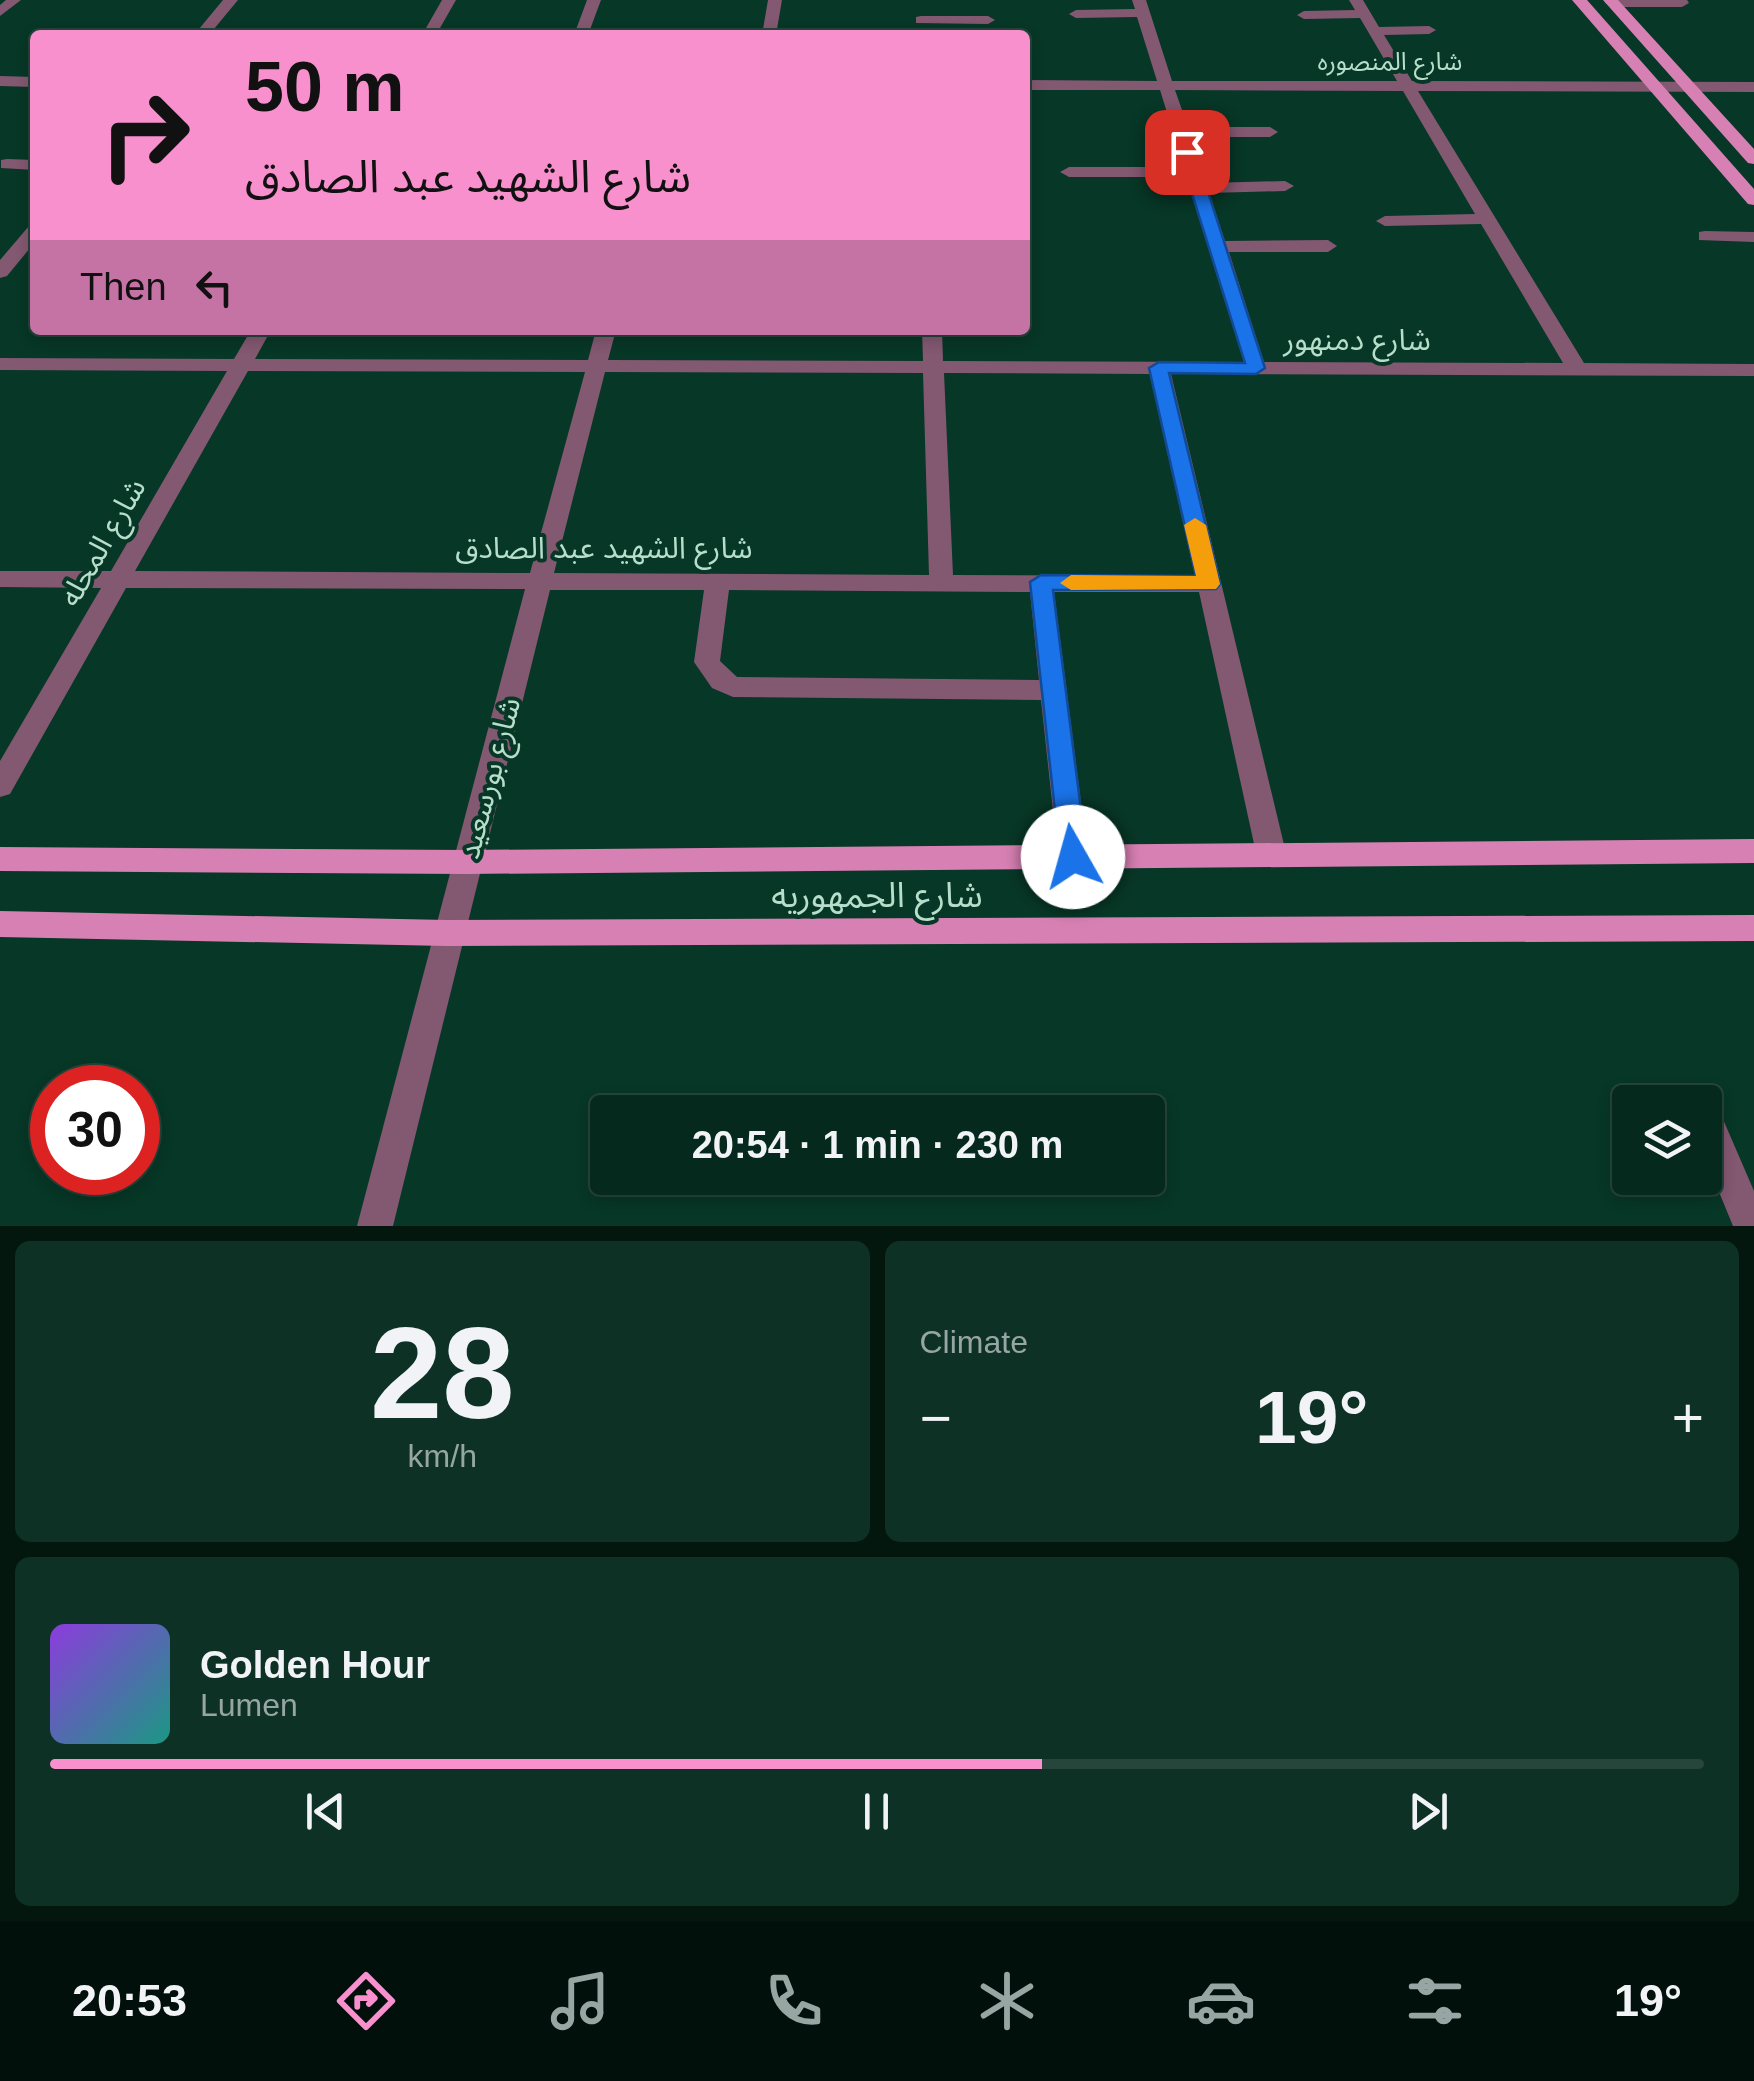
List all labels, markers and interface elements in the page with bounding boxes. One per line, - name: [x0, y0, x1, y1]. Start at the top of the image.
- street label: شارع المنصوره: [1318, 47, 1462, 80]
- text: 50 m: [245, 48, 405, 126]
- icon: right: [80, 70, 210, 200]
- pin: [1145, 110, 1230, 195]
- icon: arrive: [1160, 125, 1215, 180]
- text: شارع الشهيد عبد الصادق: [245, 151, 691, 202]
- icon: left: [187, 260, 242, 315]
- text: Then: [80, 266, 167, 308]
- street label: شارع دمنهور: [1282, 323, 1431, 362]
- street label: شارع المحله: [52, 472, 157, 615]
- street label: شارع الشهيد عبد الصادق: [455, 531, 753, 570]
- street label: شارع بورسعيد: [452, 694, 532, 864]
- position arrow: [1021, 805, 1125, 909]
- street label: شارع الجمهوريه: [771, 875, 983, 921]
- speed limit sign: 30: [30, 1065, 160, 1195]
- map controls: [1612, 1085, 1722, 1195]
- button: layers: [1612, 1085, 1722, 1195]
- text: 20:54 · 1 min · 230 m: [692, 1124, 1063, 1166]
- text: 28: [370, 1300, 515, 1446]
- text: Climate: [920, 1324, 1028, 1360]
- text: 19°: [1255, 1375, 1368, 1459]
- text: −: [920, 1387, 952, 1449]
- text: +: [1672, 1387, 1704, 1449]
- text: km/h: [408, 1438, 477, 1474]
- text: Golden Hour: [200, 1644, 430, 1686]
- text: Lumen: [200, 1687, 298, 1723]
- icon: previous: [298, 1784, 353, 1839]
- icon: pause: [849, 1784, 904, 1839]
- icon: next: [1401, 1784, 1456, 1839]
- icon: directions: [331, 1966, 401, 2036]
- icon: music: [545, 1966, 615, 2036]
- icon: phone: [759, 1966, 829, 2036]
- icon: climate: [972, 1966, 1042, 2036]
- icon: car: [1186, 1966, 1256, 2036]
- icon: filters: [1400, 1966, 1470, 2036]
- text: 20:53: [72, 1975, 187, 2026]
- text: 19°: [1614, 1975, 1682, 2026]

